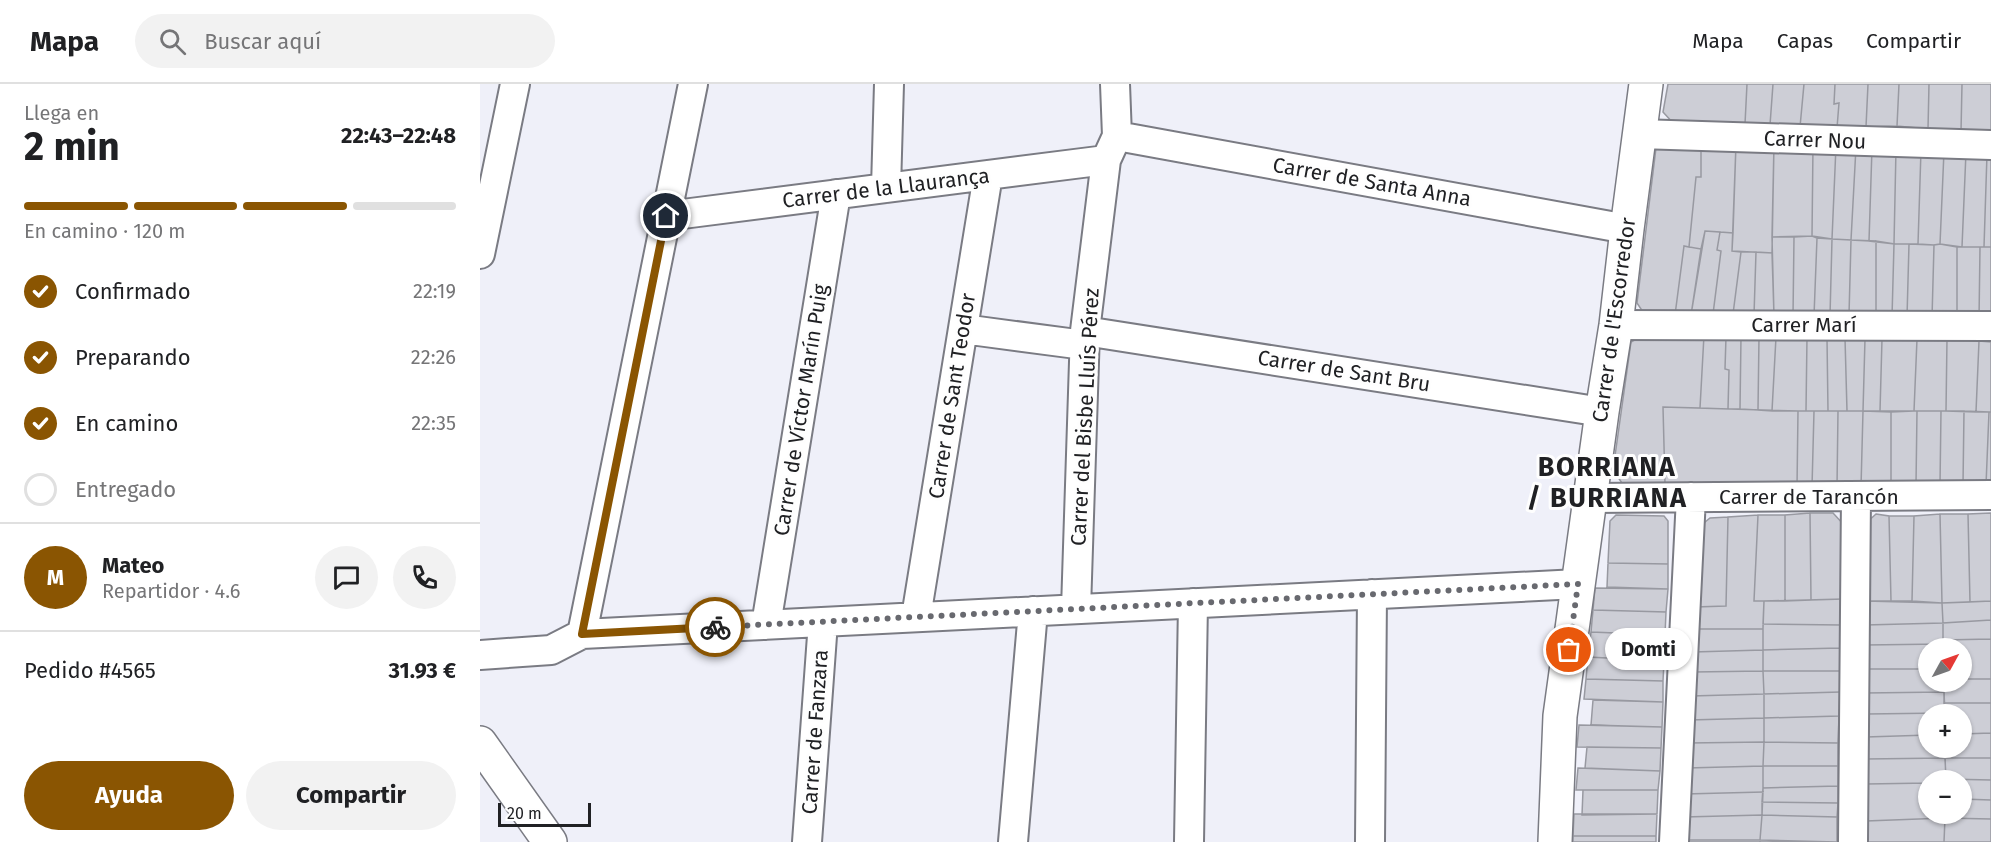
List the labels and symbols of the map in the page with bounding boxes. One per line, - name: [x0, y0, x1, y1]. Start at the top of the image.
- street label: Carrer Nou: [1763, 125, 1867, 155]
- street label: Carrer de Santa Anna: [1271, 152, 1473, 212]
- street label: Carrer de la Llaurança: [781, 162, 991, 214]
- pin: [640, 190, 691, 241]
- street label: Carrer de l'Escorredor: [1587, 216, 1641, 424]
- street label: Carrer de Víctor Marín Puig: [768, 282, 834, 538]
- street label: Carrer del Bisbe Lluís Pérez: [1065, 287, 1105, 547]
- street label: Carrer de Sant Teodor: [923, 291, 981, 501]
- street label: Carrer Marí: [1751, 312, 1857, 338]
- street label: Carrer de Sant Bru: [1256, 344, 1432, 398]
- district label: BORRIANA / BURRIANA: [1527, 451, 1687, 514]
- street label: Carrer de Tarancón: [1719, 484, 1899, 510]
- courier: [685, 597, 745, 657]
- pin: [1543, 624, 1594, 675]
- callout: Domti: [1605, 629, 1692, 671]
- north arrow: [1918, 638, 1972, 692]
- street label: Carrer de Fanzara: [796, 649, 834, 815]
- scale bar: [498, 800, 591, 828]

